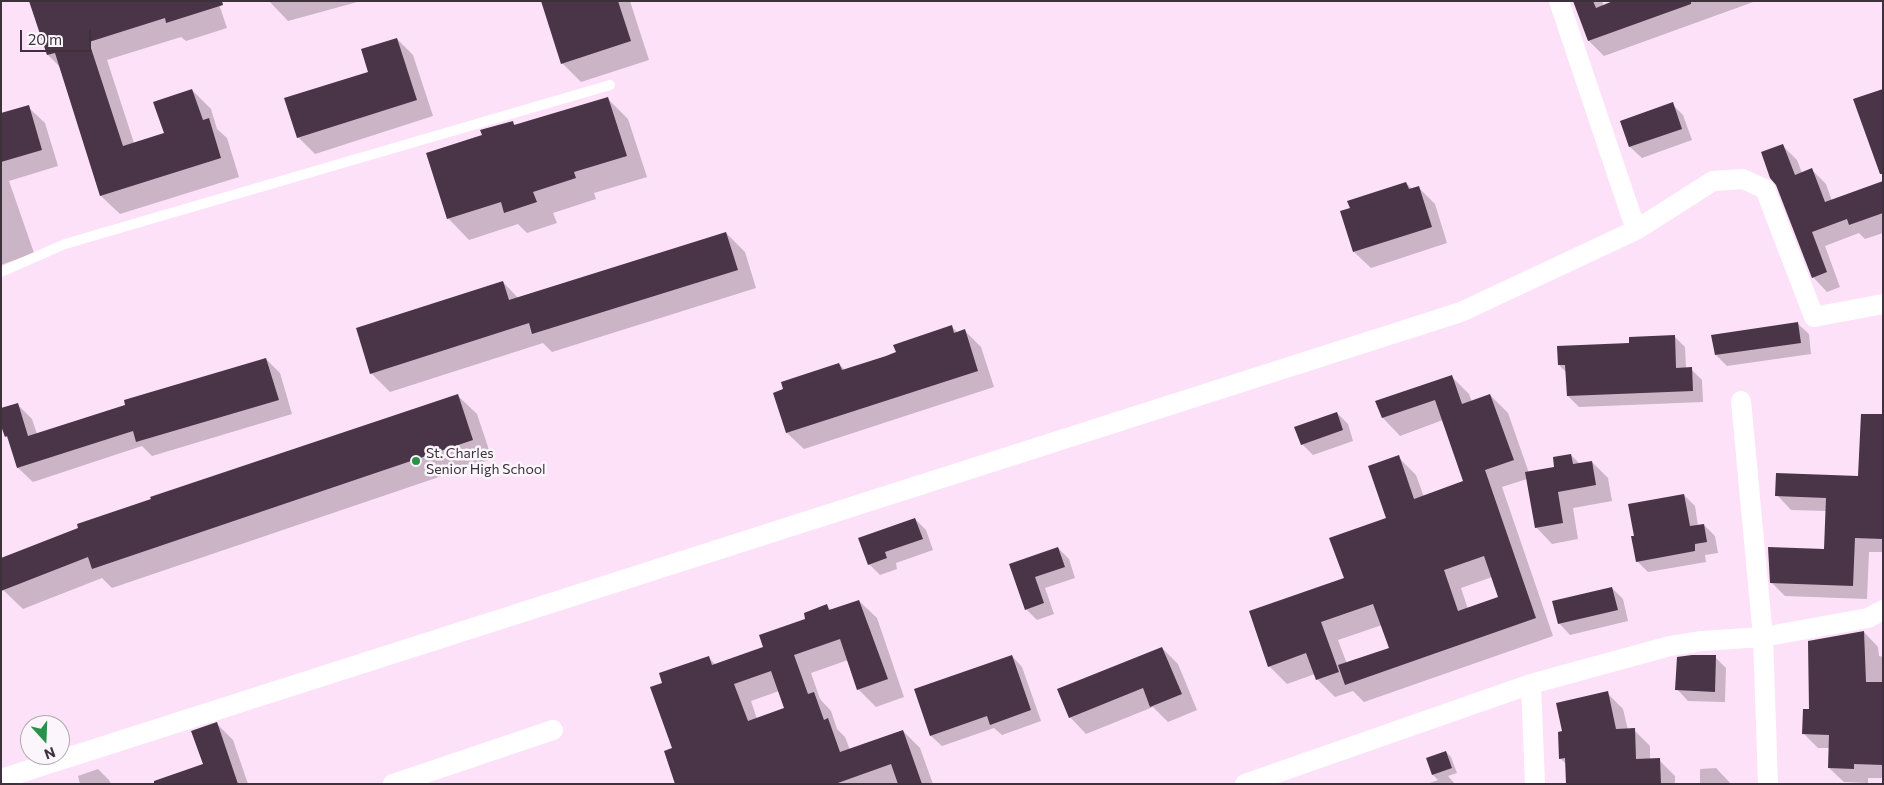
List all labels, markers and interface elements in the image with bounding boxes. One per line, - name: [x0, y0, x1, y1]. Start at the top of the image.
- scale bar: [22, 20, 94, 52]
- text: 20 m: [28, 30, 62, 48]
- place label: St. Charles Senior High School: [426, 445, 546, 478]
- marker: St. Charles Senior High School: [410, 455, 422, 467]
- north arrow: [20, 715, 70, 765]
- text: N: [42, 744, 58, 763]

